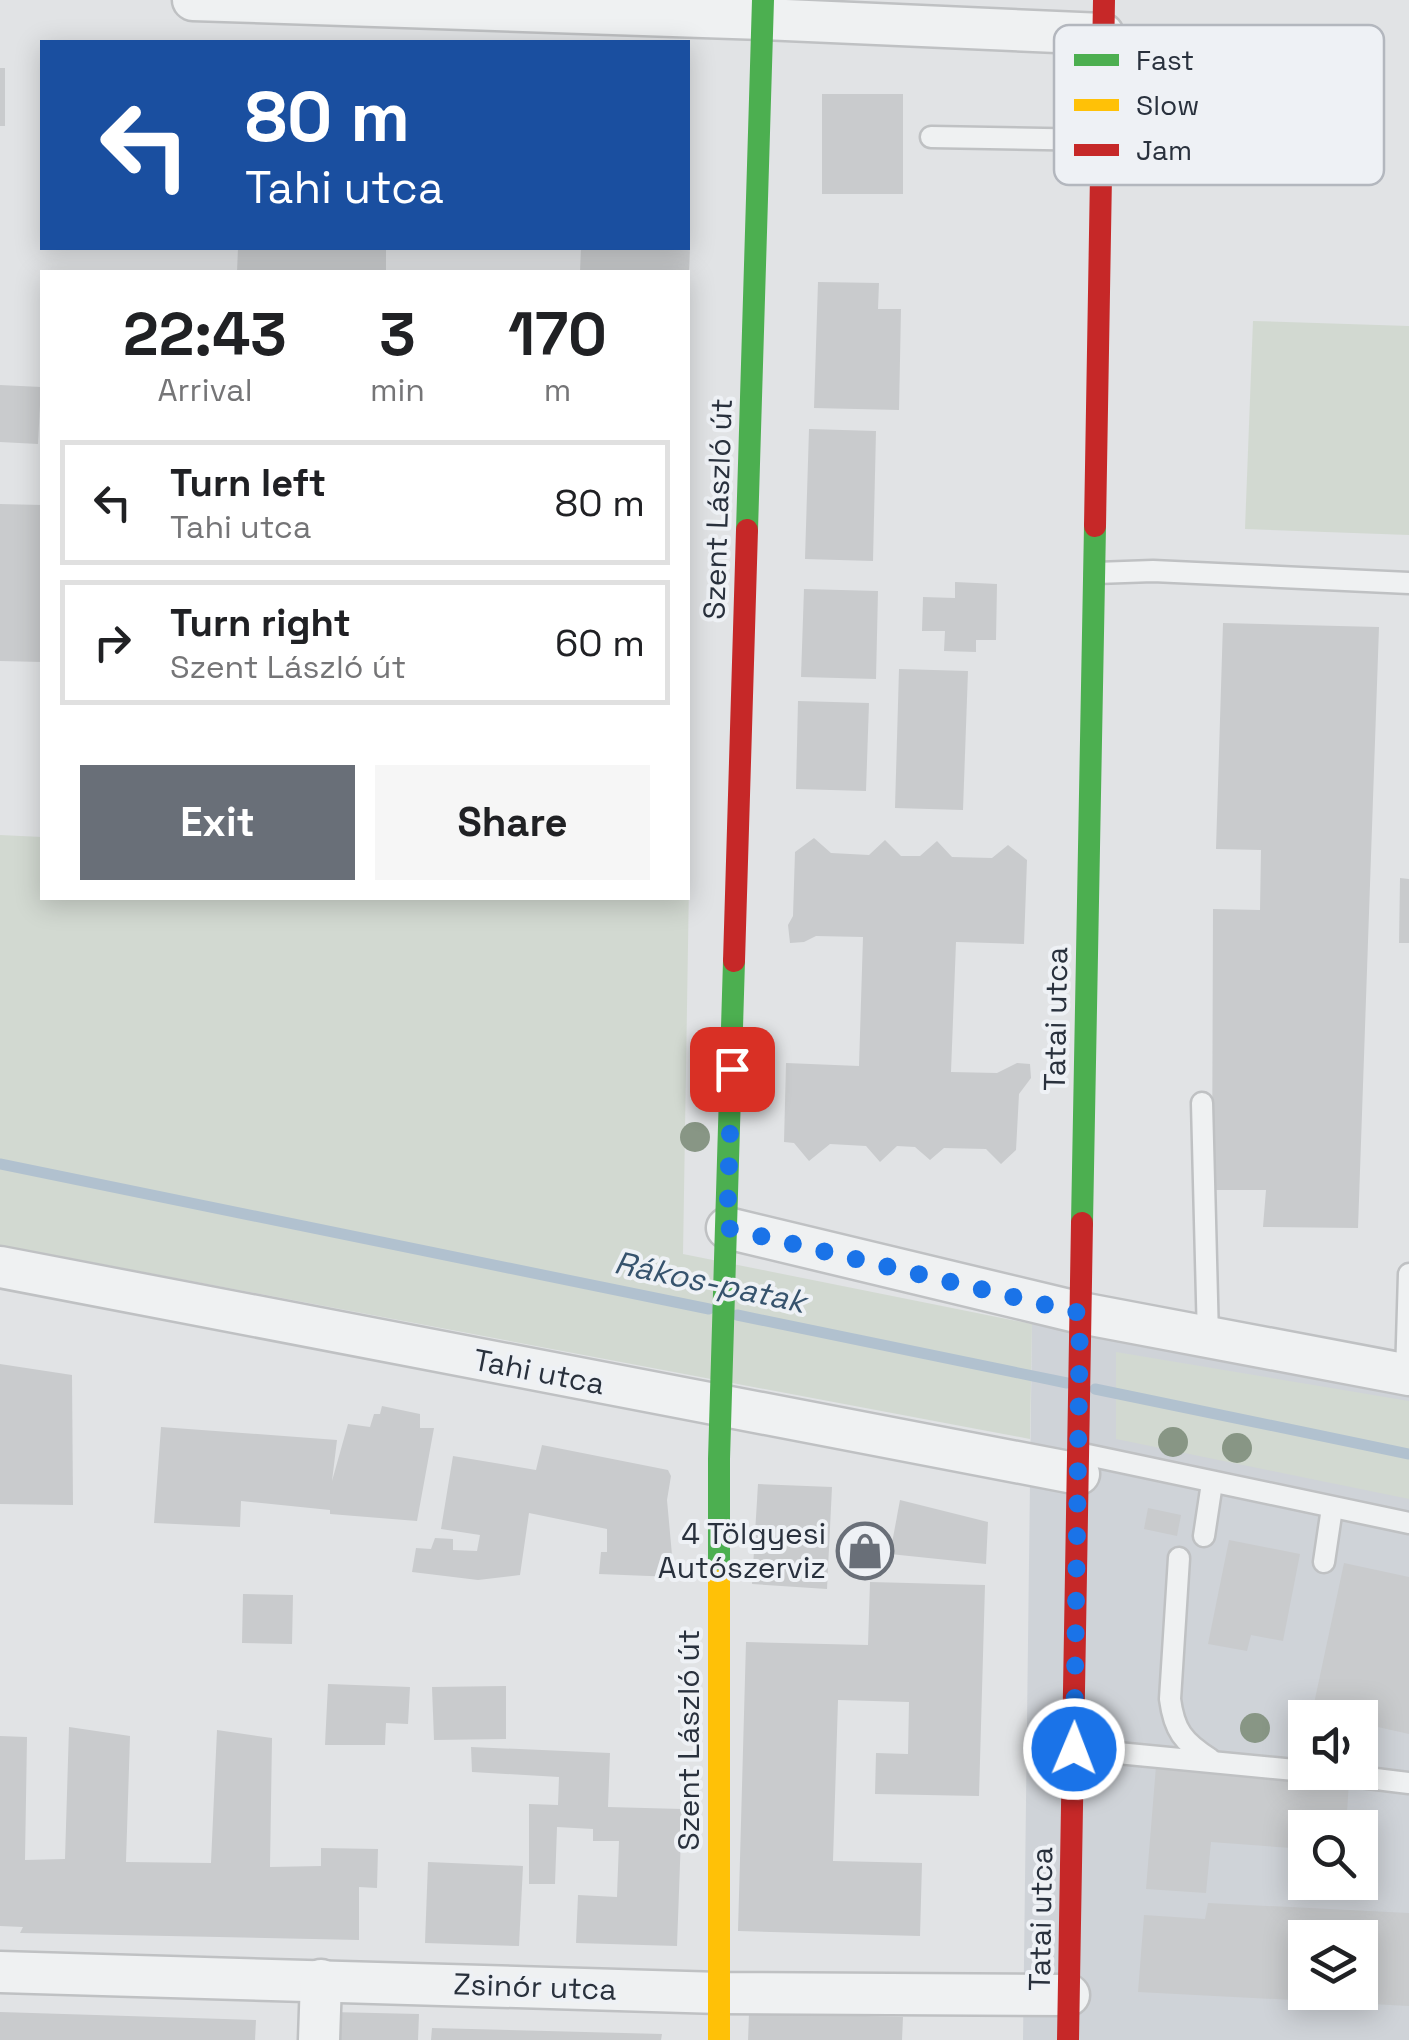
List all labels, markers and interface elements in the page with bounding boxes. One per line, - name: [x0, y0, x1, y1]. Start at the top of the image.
- legend: [1054, 25, 1384, 185]
- text: Fast: [1136, 42, 1194, 78]
- text: 80 m: [245, 72, 410, 161]
- icon: left: [80, 80, 210, 210]
- text: Slow: [1136, 87, 1199, 123]
- text: Jam: [1136, 132, 1192, 168]
- text: Tahi utca: [245, 159, 444, 216]
- text: 22:43: [123, 296, 287, 373]
- text: 3: [379, 296, 416, 373]
- text: 170: [508, 296, 607, 373]
- text: Arrival: [157, 370, 253, 410]
- text: min: [370, 370, 425, 410]
- text: m: [544, 370, 571, 410]
- street label: Szent László út: [694, 398, 741, 620]
- text: Turn left: [170, 459, 326, 507]
- icon: left: [85, 475, 140, 530]
- text: 80 m: [555, 479, 645, 527]
- text: Tahi utca: [170, 507, 311, 547]
- text: Turn right: [170, 599, 351, 647]
- icon: right: [85, 615, 140, 670]
- text: 60 m: [555, 619, 645, 667]
- text: Szent László út: [170, 647, 406, 687]
- button: Exit: [80, 765, 355, 880]
- button: Share: [375, 765, 650, 880]
- street label: Tatai utca: [1035, 947, 1076, 1091]
- pin: [690, 1027, 775, 1112]
- icon: arrive: [705, 1042, 760, 1097]
- water label: Rákos-patak: [611, 1242, 813, 1323]
- street label: Tahi utca: [470, 1340, 608, 1403]
- place label: 4 Tölgyesi Autószerviz: [658, 1514, 826, 1587]
- shop icon: 4 Tölgyesi Autószerviz: [835, 1521, 895, 1581]
- street label: Szent László út: [669, 1629, 708, 1851]
- position arrow: [1022, 1697, 1126, 1801]
- map controls: [1288, 1700, 1378, 2010]
- button: sound: [1288, 1700, 1378, 1790]
- button: search: [1288, 1810, 1378, 1900]
- street label: Tatai utca: [1020, 1847, 1061, 1991]
- button: layers: [1288, 1920, 1378, 2010]
- street label: Zsinór utca: [453, 1964, 617, 2009]

